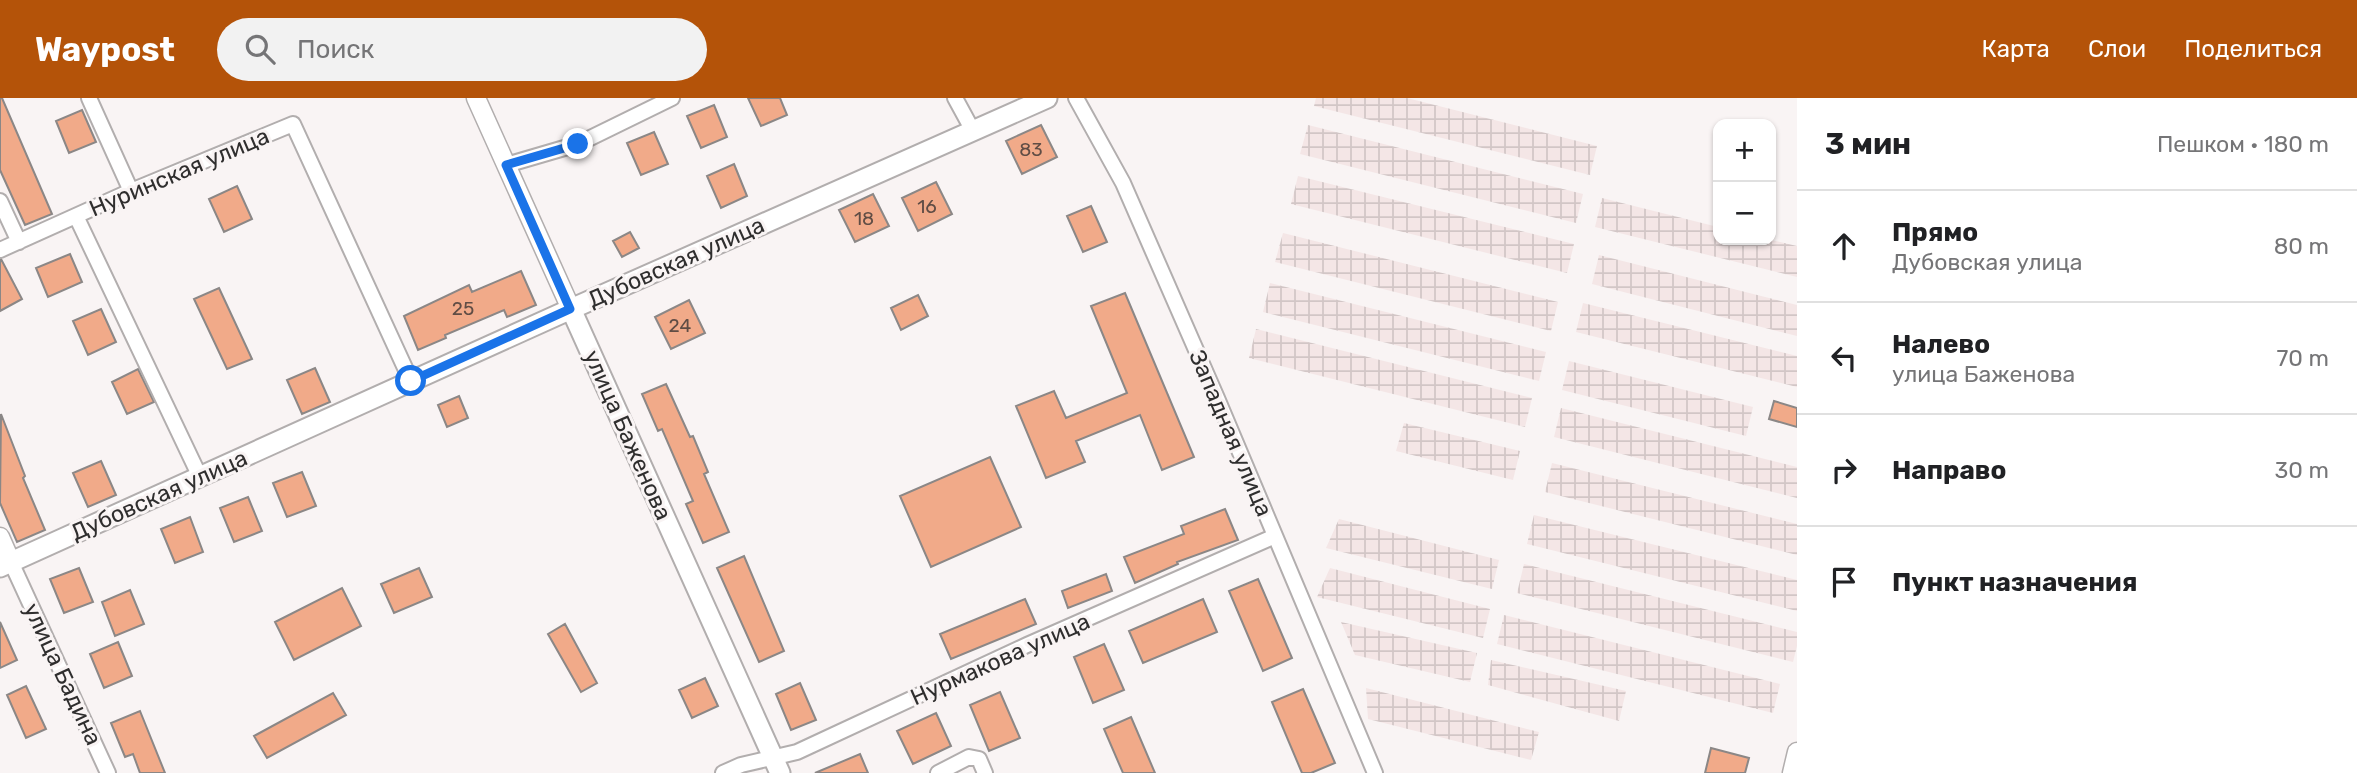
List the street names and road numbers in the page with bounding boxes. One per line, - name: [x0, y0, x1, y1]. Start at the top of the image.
- street label: Нуринская улица: [85, 121, 273, 223]
- street label: Дубовская улица: [583, 210, 769, 314]
- street label: улица Баженова: [578, 346, 678, 524]
- street label: Западная улица: [1183, 346, 1279, 520]
- street label: Дубовская улица: [66, 443, 252, 547]
- street label: улица Бадина: [18, 598, 108, 750]
- street label: Нурмакова улица: [906, 607, 1094, 711]

